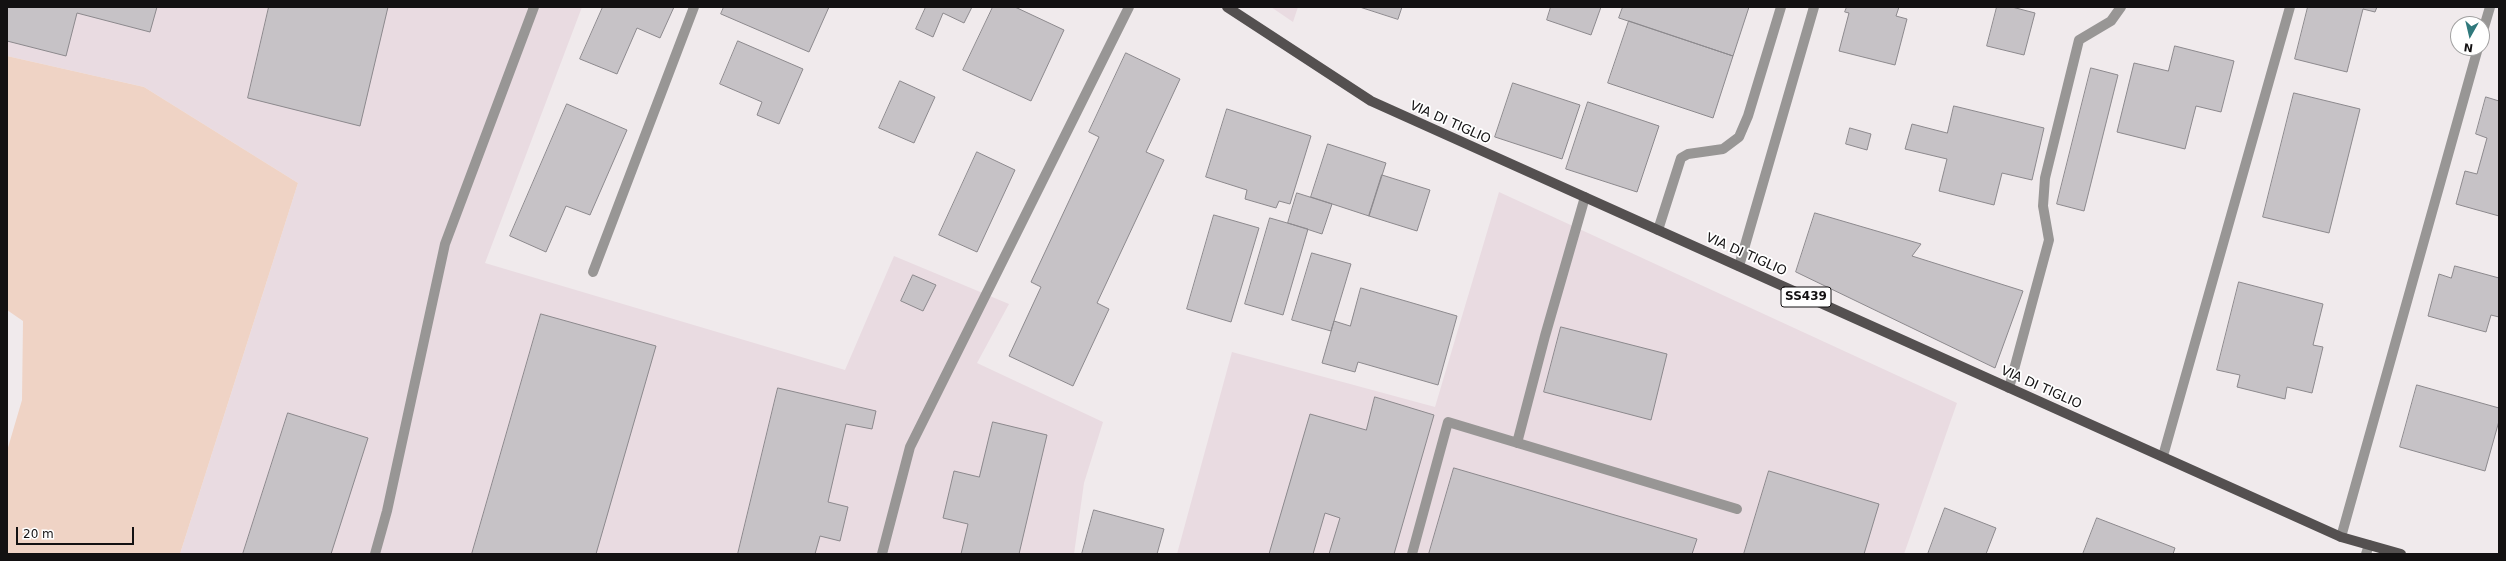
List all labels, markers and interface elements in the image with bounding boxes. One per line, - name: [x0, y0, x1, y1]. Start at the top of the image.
- north arrow: [2450, 16, 2490, 56]
- text: N: [2463, 40, 2474, 54]
- street label: VIA DI TIGLIO: [1407, 98, 1493, 148]
- street label: VIA DI TIGLIO: [1703, 230, 1789, 280]
- road number: SS439: [1781, 287, 1831, 307]
- street label: VIA DI TIGLIO: [1998, 363, 2084, 413]
- scale bar: [18, 519, 136, 545]
- text: 20 m: [23, 527, 54, 541]

